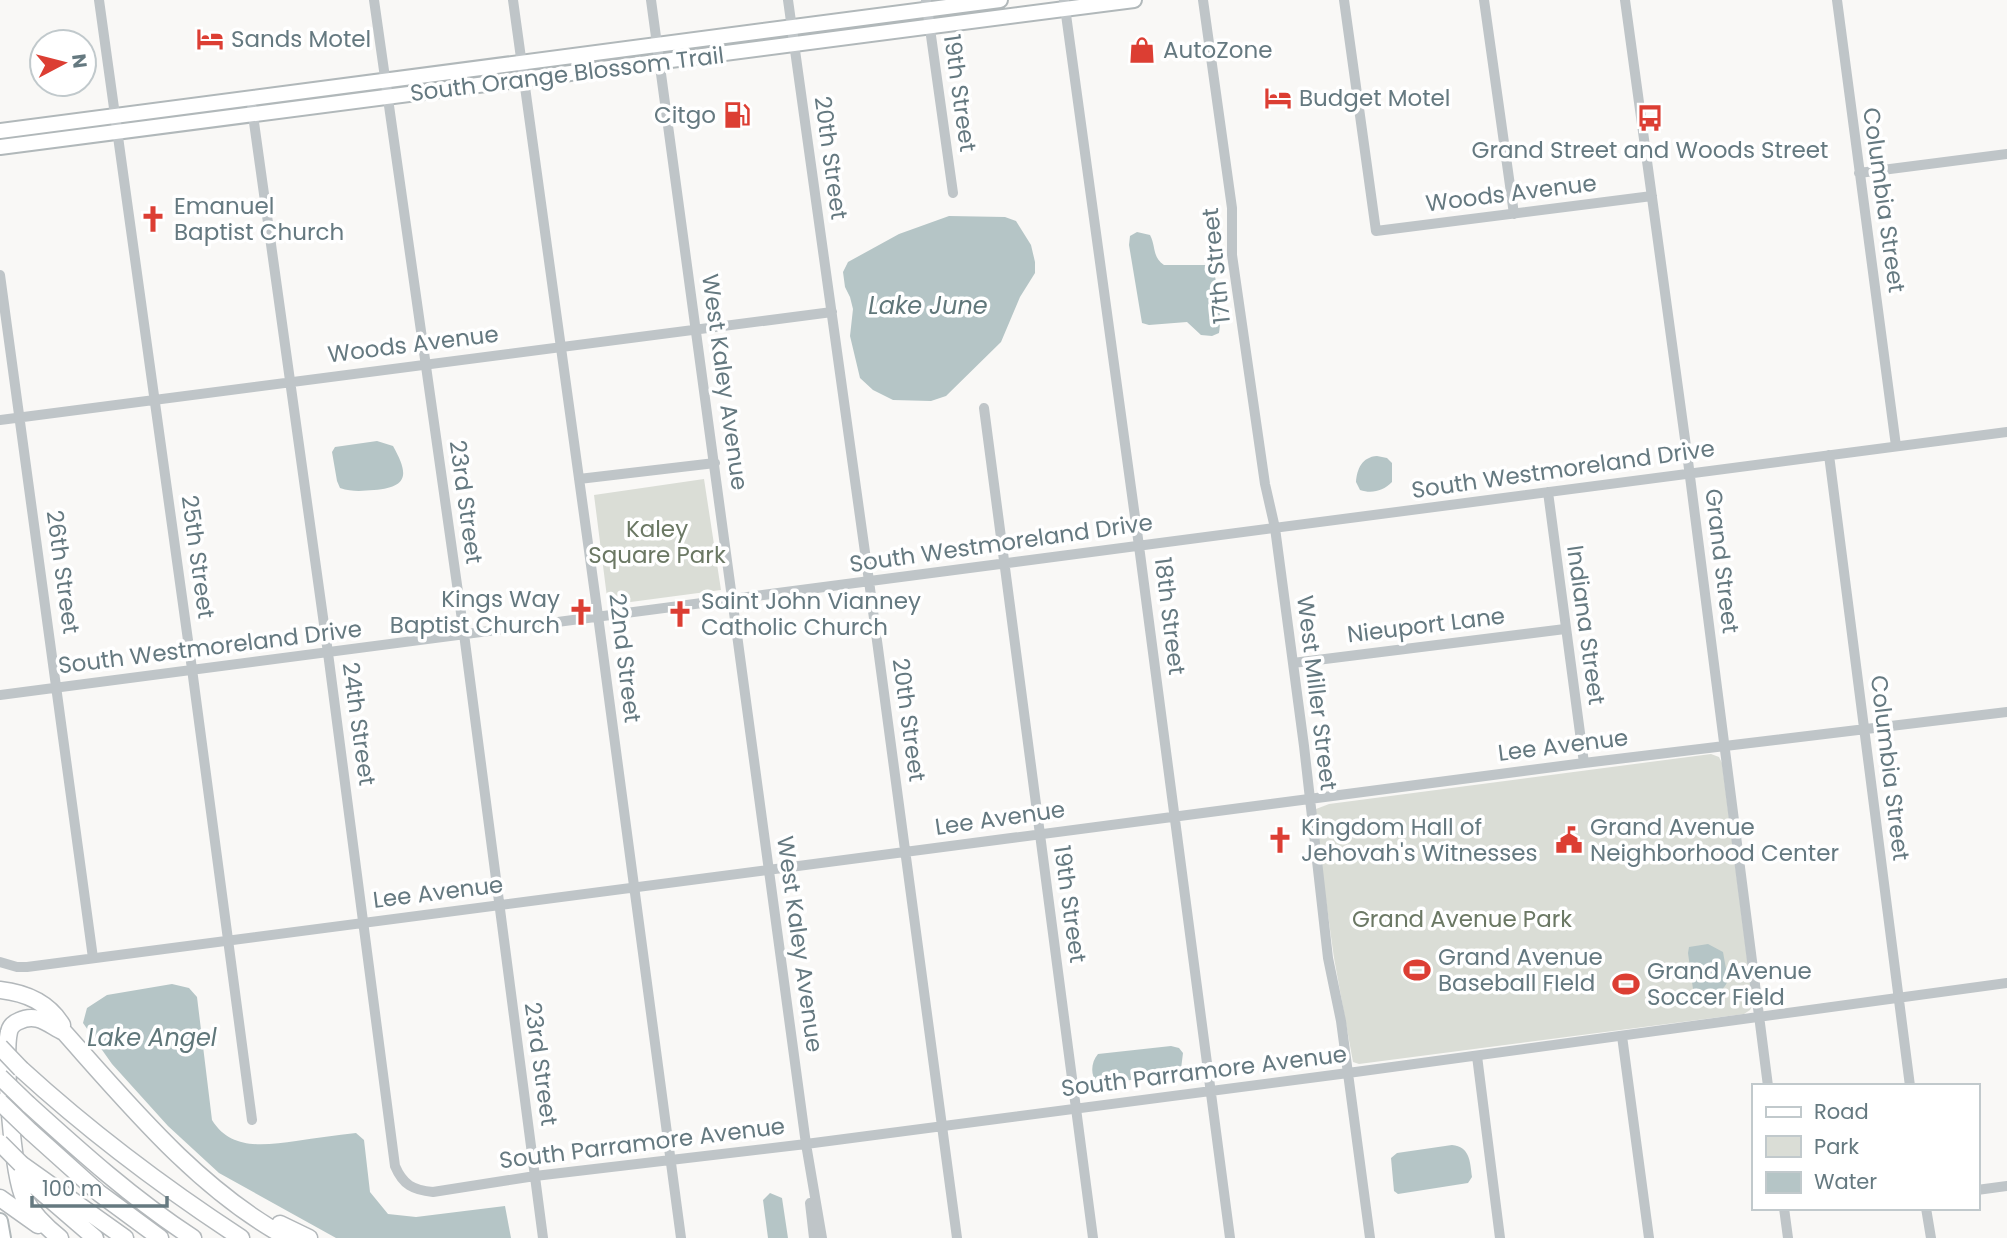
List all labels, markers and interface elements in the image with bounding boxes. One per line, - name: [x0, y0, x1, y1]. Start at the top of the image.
- place label: Sands Motel: [231, 23, 371, 55]
- hotel icon: Sands Motel: [195, 24, 225, 54]
- north arrow: [28, 28, 98, 98]
- street label: 19th Street: [936, 32, 984, 154]
- place label: AutoZone: [1163, 34, 1272, 66]
- shop icon: AutoZone: [1127, 35, 1157, 65]
- street label: South Orange Blossom Trail: [408, 39, 726, 109]
- text: N: [65, 52, 94, 70]
- place label: Budget Motel: [1299, 82, 1451, 114]
- hotel icon: Budget Motel: [1263, 83, 1293, 113]
- street label: 20th Street: [807, 94, 855, 222]
- place label: Citgo: [654, 99, 716, 131]
- fuel station icon: Citgo: [722, 100, 752, 130]
- bus stop icon: Grand Street and Woods Street: [1635, 103, 1665, 133]
- street label: Columbia Street: [1855, 105, 1913, 295]
- place label: Grand Street and Woods Street: [1472, 134, 1828, 166]
- street label: Woods Avenue: [1424, 167, 1598, 219]
- place label: Emanuel Baptist Church: [174, 190, 344, 248]
- church icon: Emanuel Baptist Church: [138, 204, 168, 234]
- street label: 17th Street: [1194, 206, 1238, 326]
- street label: West Kaley Avenue: [694, 272, 756, 492]
- water label: Lake June: [868, 289, 988, 322]
- street label: Woods Avenue: [326, 318, 500, 370]
- street label: South Westmoreland Drive: [1409, 432, 1717, 506]
- street label: 23rd Street: [441, 438, 491, 566]
- street label: Grand Street: [1697, 487, 1747, 635]
- street label: 25th Street: [174, 493, 222, 621]
- street label: South Westmoreland Drive: [847, 506, 1155, 580]
- street label: 26th Street: [38, 508, 88, 636]
- park label: Kaley Square Park: [588, 513, 726, 571]
- street label: Indiana Street: [1559, 543, 1613, 707]
- street label: 18th Street: [1147, 555, 1193, 677]
- place label: Kings Way Baptist Church: [390, 583, 560, 641]
- place label: Saint John Vianney Catholic Church: [701, 585, 921, 643]
- street label: 22nd Street: [601, 591, 649, 725]
- street label: West Miller Street: [1289, 594, 1345, 792]
- church icon: Kings Way Baptist Church: [566, 597, 596, 627]
- church icon: Saint John Vianney Catholic Church: [665, 599, 695, 629]
- street label: Nieuport Lane: [1345, 599, 1507, 651]
- street label: South Westmoreland Drive: [56, 612, 364, 682]
- street label: 20th Street: [885, 656, 933, 784]
- street label: 24th Street: [335, 660, 383, 788]
- street label: Columbia Street: [1863, 673, 1917, 863]
- street label: Lee Avenue: [1496, 721, 1630, 769]
- street label: Lee Avenue: [933, 793, 1067, 843]
- place label: Kingdom Hall of Jehovah's Witnesses: [1301, 811, 1538, 869]
- place label: Grand Avenue Neighborhood Center: [1590, 811, 1839, 869]
- church icon: Kingdom Hall of Jehovah's Witnesses: [1265, 825, 1295, 855]
- public building icon: Grand Avenue Neighborhood Center: [1554, 825, 1584, 855]
- street label: West Kaley Avenue: [769, 834, 831, 1054]
- street label: 19th Street: [1046, 843, 1094, 965]
- street label: Lee Avenue: [371, 868, 505, 916]
- park label: Grand Avenue Park: [1352, 903, 1572, 935]
- place label: Grand Avenue Baseball FIeld: [1438, 941, 1603, 999]
- sports icon: Grand Avenue Baseball FIeld: [1402, 955, 1432, 985]
- place label: Grand Avenue Soccer Field: [1647, 955, 1812, 1013]
- sports icon: Grand Avenue Soccer Field: [1611, 969, 1641, 999]
- street label: 23rd Street: [516, 1000, 566, 1128]
- water label: Lake Angel: [87, 1021, 217, 1054]
- street label: South Parramore Avenue: [1059, 1038, 1349, 1104]
- legend: [1752, 1084, 1979, 1210]
- text: Road: [1814, 1097, 1869, 1126]
- street label: South Parramore Avenue: [497, 1110, 787, 1176]
- text: Park: [1814, 1132, 1859, 1161]
- scale bar: [32, 1164, 166, 1208]
- text: Water: [1814, 1167, 1877, 1196]
- text: 100 m: [42, 1174, 102, 1203]

